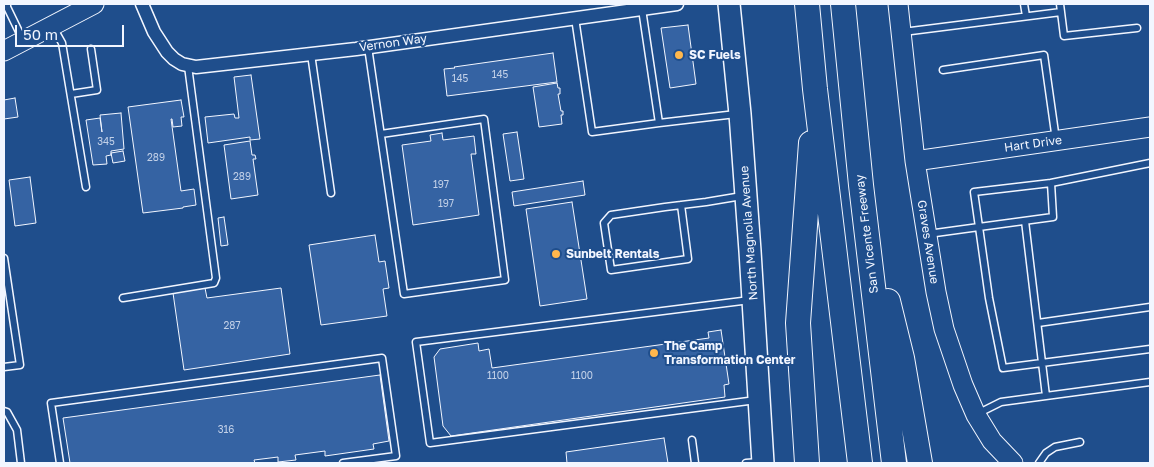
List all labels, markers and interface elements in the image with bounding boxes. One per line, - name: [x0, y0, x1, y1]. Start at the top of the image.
- scale bar: [18, 15, 126, 47]
- text: 50 m: [23, 25, 58, 43]
- street label: Vernon Way: [358, 31, 428, 55]
- place label: SC Fuels: [689, 48, 741, 62]
- marker: SC Fuels: [673, 49, 685, 61]
- house number: 145: [492, 69, 508, 81]
- house number: 145: [452, 73, 468, 85]
- street label: Hart Drive: [1003, 133, 1063, 155]
- house number: 345: [97, 136, 115, 148]
- house number: 289: [147, 152, 165, 164]
- street label: North Magnolia Avenue: [737, 165, 761, 301]
- house number: 289: [233, 171, 251, 183]
- street label: San Vicente Freeway: [853, 174, 881, 294]
- house number: 197: [433, 179, 449, 191]
- house number: 197: [438, 198, 454, 210]
- street label: Graves Avenue: [914, 199, 942, 285]
- place label: Sunbelt Rentals: [566, 247, 659, 261]
- marker: Sunbelt Rentals: [550, 248, 562, 260]
- house number: 287: [223, 320, 241, 332]
- place label: The Camp Transformation Center: [664, 339, 795, 367]
- marker: The Camp Transformation Center: [648, 347, 660, 359]
- house number: 1100: [487, 370, 509, 382]
- house number: 1100: [571, 370, 593, 382]
- house number: 316: [218, 424, 234, 436]

